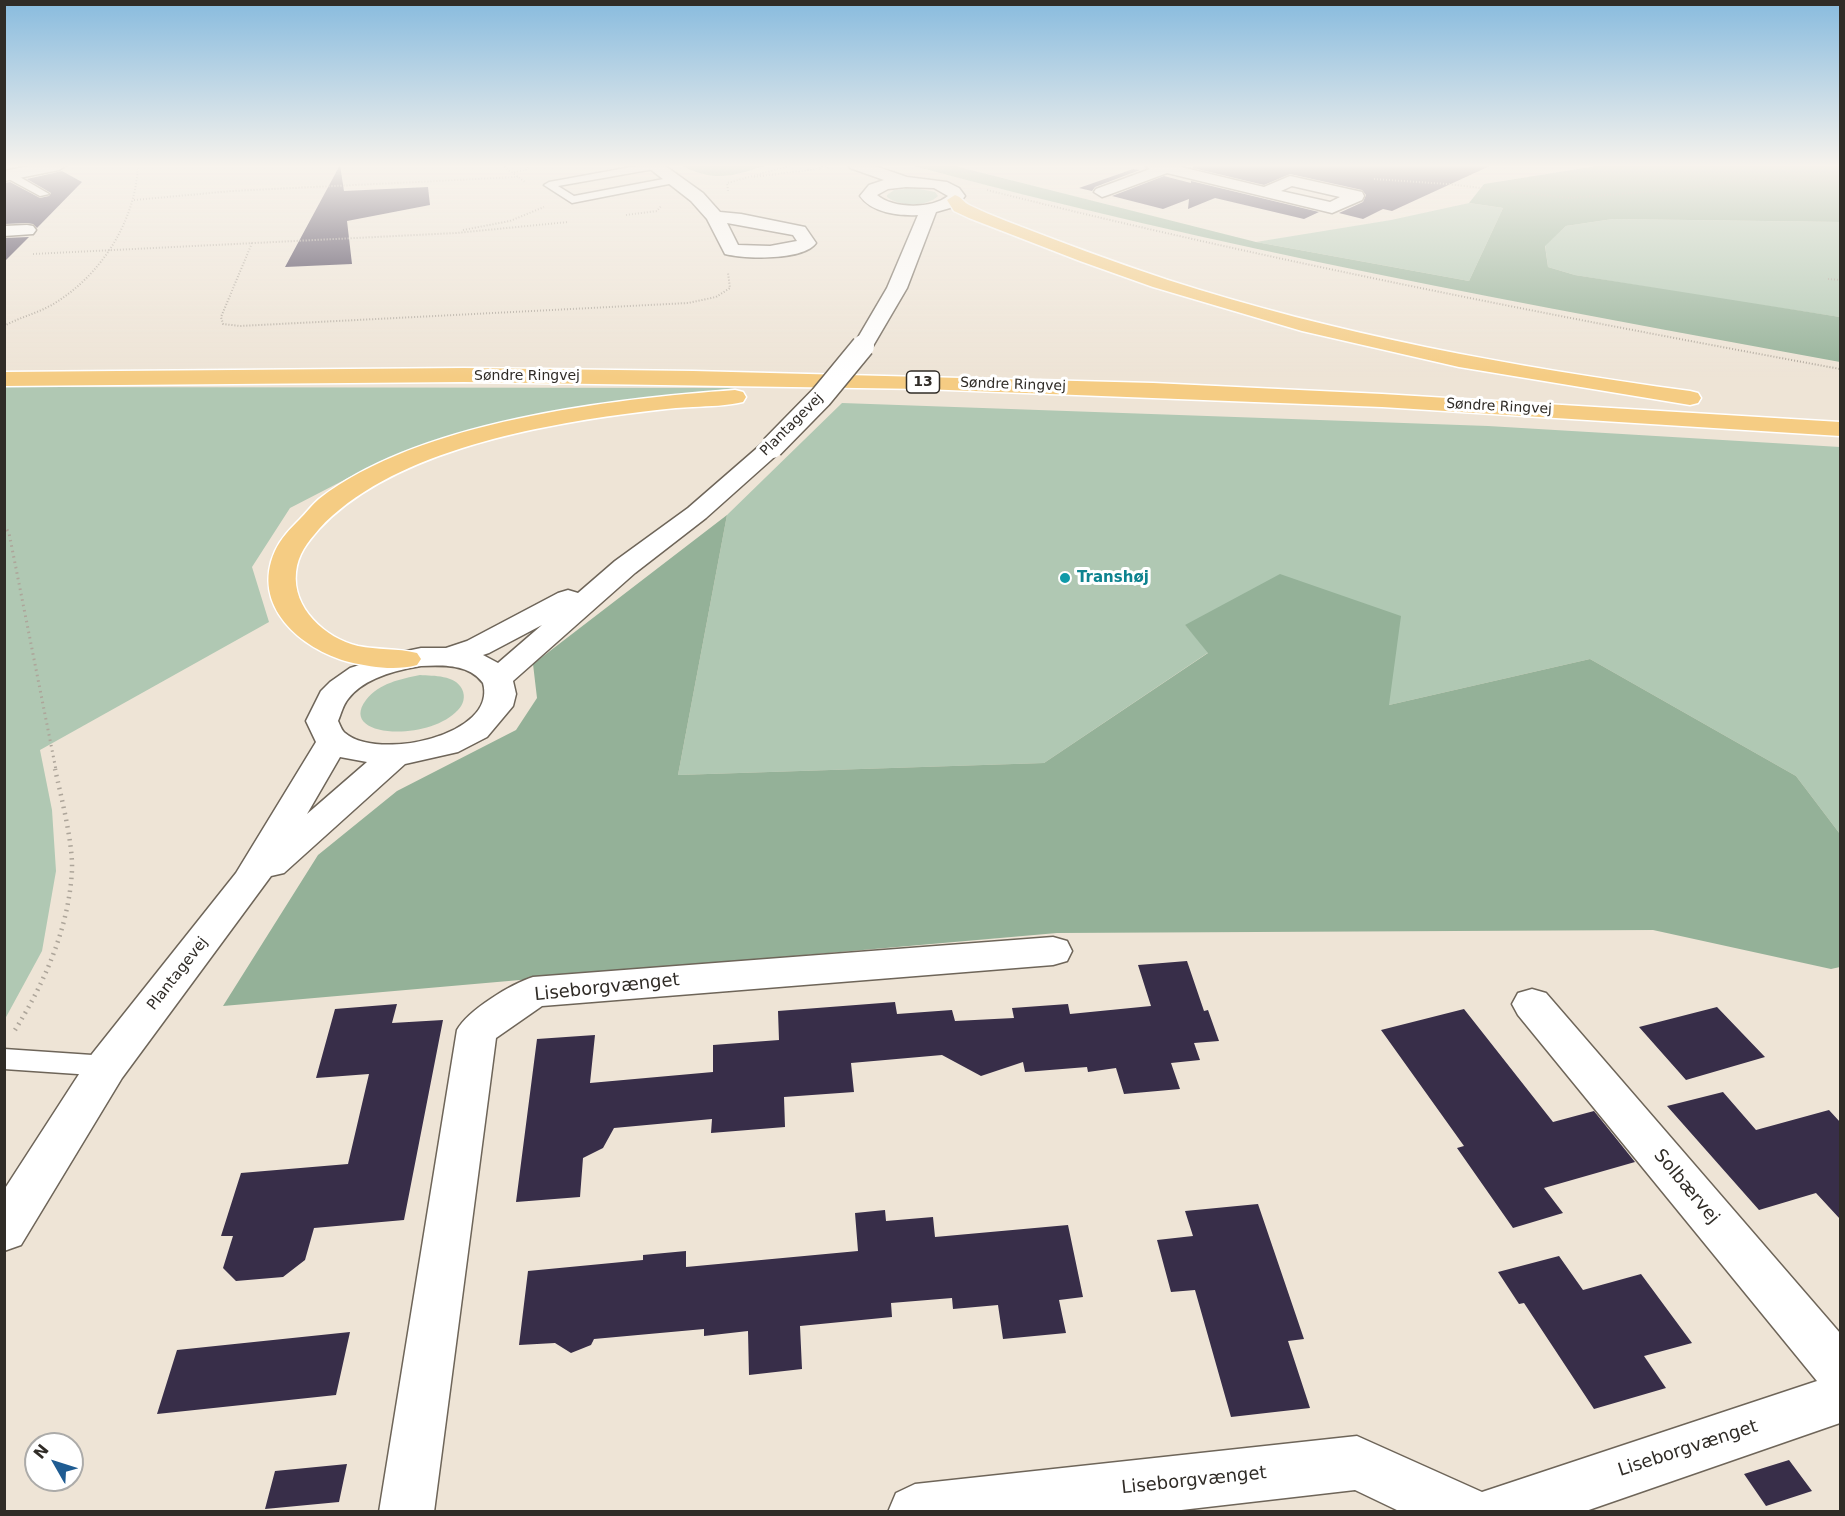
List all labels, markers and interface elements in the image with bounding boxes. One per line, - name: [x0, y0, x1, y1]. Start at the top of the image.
- street label: Søndre Ringvej: [474, 368, 580, 384]
- road number: 13: [906, 371, 940, 393]
- street label: Søndre Ringvej: [960, 375, 1066, 395]
- street label: Plantagevej: [757, 390, 827, 460]
- street label: Søndre Ringvej: [1446, 396, 1552, 418]
- place label: Transhøj: [1077, 569, 1149, 587]
- marker: Transhøj: [1058, 571, 1072, 585]
- street label: Plantagevej: [144, 934, 212, 1014]
- street label: Liseborgvænget: [533, 970, 681, 1006]
- street label: Solbærvej: [1649, 1145, 1723, 1229]
- street label: Liseborgvænget: [1615, 1416, 1761, 1482]
- north arrow: [24, 1432, 84, 1492]
- text: N: [30, 1440, 53, 1463]
- street label: Liseborgvænget: [1120, 1463, 1268, 1499]

